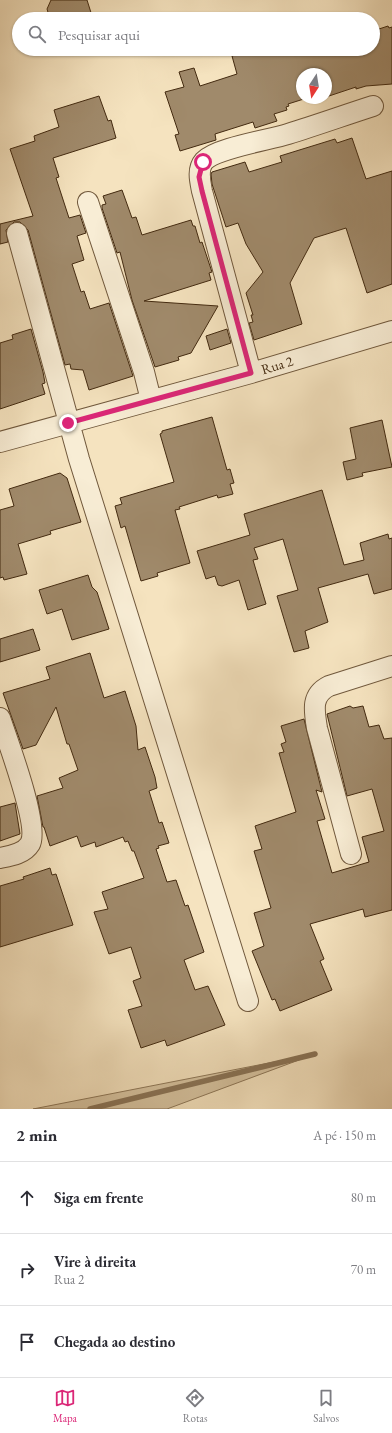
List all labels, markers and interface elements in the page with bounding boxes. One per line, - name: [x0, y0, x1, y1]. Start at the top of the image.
- search box: [12, 12, 380, 56]
- icon: search: [26, 23, 48, 45]
- text: Pesquisar aqui: [58, 25, 140, 44]
- north arrow: [296, 68, 332, 104]
- route start: [194, 153, 212, 171]
- street label: Rua 2: [259, 352, 295, 378]
- route end: [59, 414, 77, 432]
- text: 2 min: [16, 1124, 57, 1146]
- text: A pé · 150 m: [313, 1127, 376, 1144]
- icon: ahead: [16, 1187, 38, 1209]
- text: Siga em frente: [54, 1188, 143, 1207]
- text: 80 m: [351, 1189, 376, 1206]
- text: Vire à direita: [54, 1252, 136, 1271]
- icon: right: [16, 1259, 38, 1281]
- text: 70 m: [351, 1261, 376, 1278]
- text: Rua 2: [54, 1271, 84, 1288]
- icon: arrive: [16, 1331, 38, 1353]
- text: Chegada ao destino: [54, 1332, 175, 1351]
- tab: Mapa: [53, 1387, 77, 1425]
- tab: Rotas: [183, 1387, 207, 1425]
- tab: Salvos: [313, 1387, 339, 1425]

